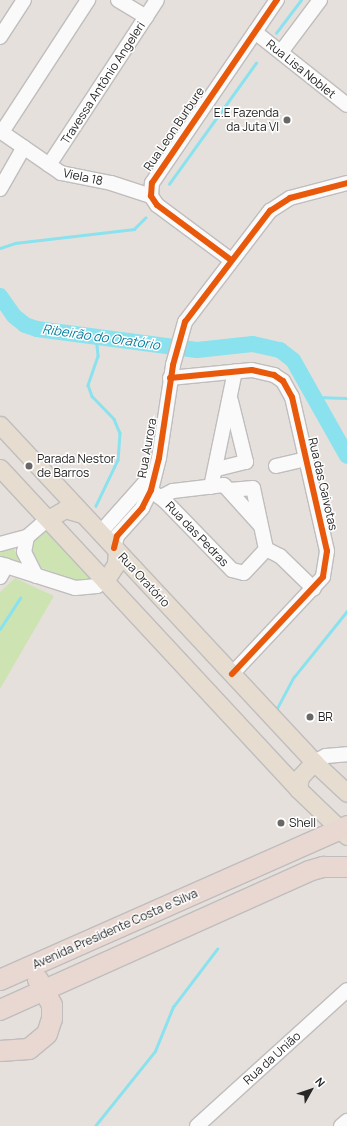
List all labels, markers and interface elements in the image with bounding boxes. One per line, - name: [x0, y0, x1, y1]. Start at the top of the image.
- street label: Travessa Antônio Angeleri: [58, 19, 148, 147]
- street label: Rua Lisa Noblet: [263, 37, 339, 101]
- street label: Rua Leon Burbure: [141, 84, 207, 174]
- place label: E.E Fazenda da Juta VI: [214, 106, 279, 134]
- marker: E.E Fazenda da Juta VI: [282, 115, 292, 125]
- street label: Viela 18: [62, 166, 104, 188]
- water label: Ribeirão do Oratório: [41, 321, 161, 353]
- street label: Rua Aurora: [135, 417, 159, 479]
- street label: Rua das Gaivotas: [305, 436, 341, 532]
- place label: Parada Nestor de Barros: [37, 452, 115, 480]
- marker: Parada Nestor de Barros: [24, 461, 34, 471]
- street label: Rua das Pedras: [162, 499, 232, 569]
- street label: Rua Oratório: [115, 550, 173, 610]
- place label: BR: [318, 710, 333, 724]
- marker: BR: [305, 712, 315, 722]
- place label: Shell: [289, 816, 316, 830]
- marker: Shell: [276, 818, 286, 828]
- street label: Avenida Presidente Costa e Silva: [30, 886, 200, 972]
- street label: Rua da União: [240, 1029, 304, 1087]
- north arrow: [291, 1070, 331, 1110]
- text: N: [312, 1074, 329, 1090]

